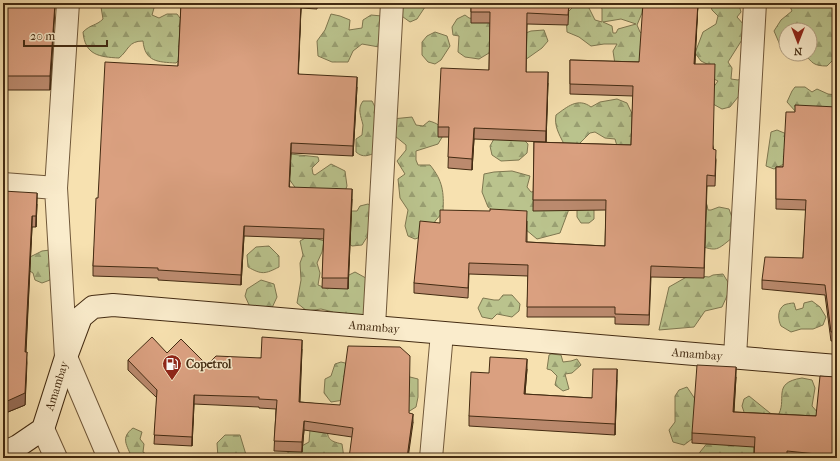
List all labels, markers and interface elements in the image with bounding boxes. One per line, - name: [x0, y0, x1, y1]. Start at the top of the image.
- scale bar: [24, 22, 107, 48]
- north arrow: [778, 22, 818, 62]
- text: 20 m: [30, 29, 55, 43]
- text: N: [793, 45, 802, 58]
- street label: Amambay: [347, 318, 401, 336]
- street label: Amambay: [670, 345, 724, 363]
- fuel station icon: Copetrol: [161, 353, 183, 381]
- place label: Copetrol: [186, 357, 232, 372]
- street label: Amambay: [42, 359, 71, 413]

